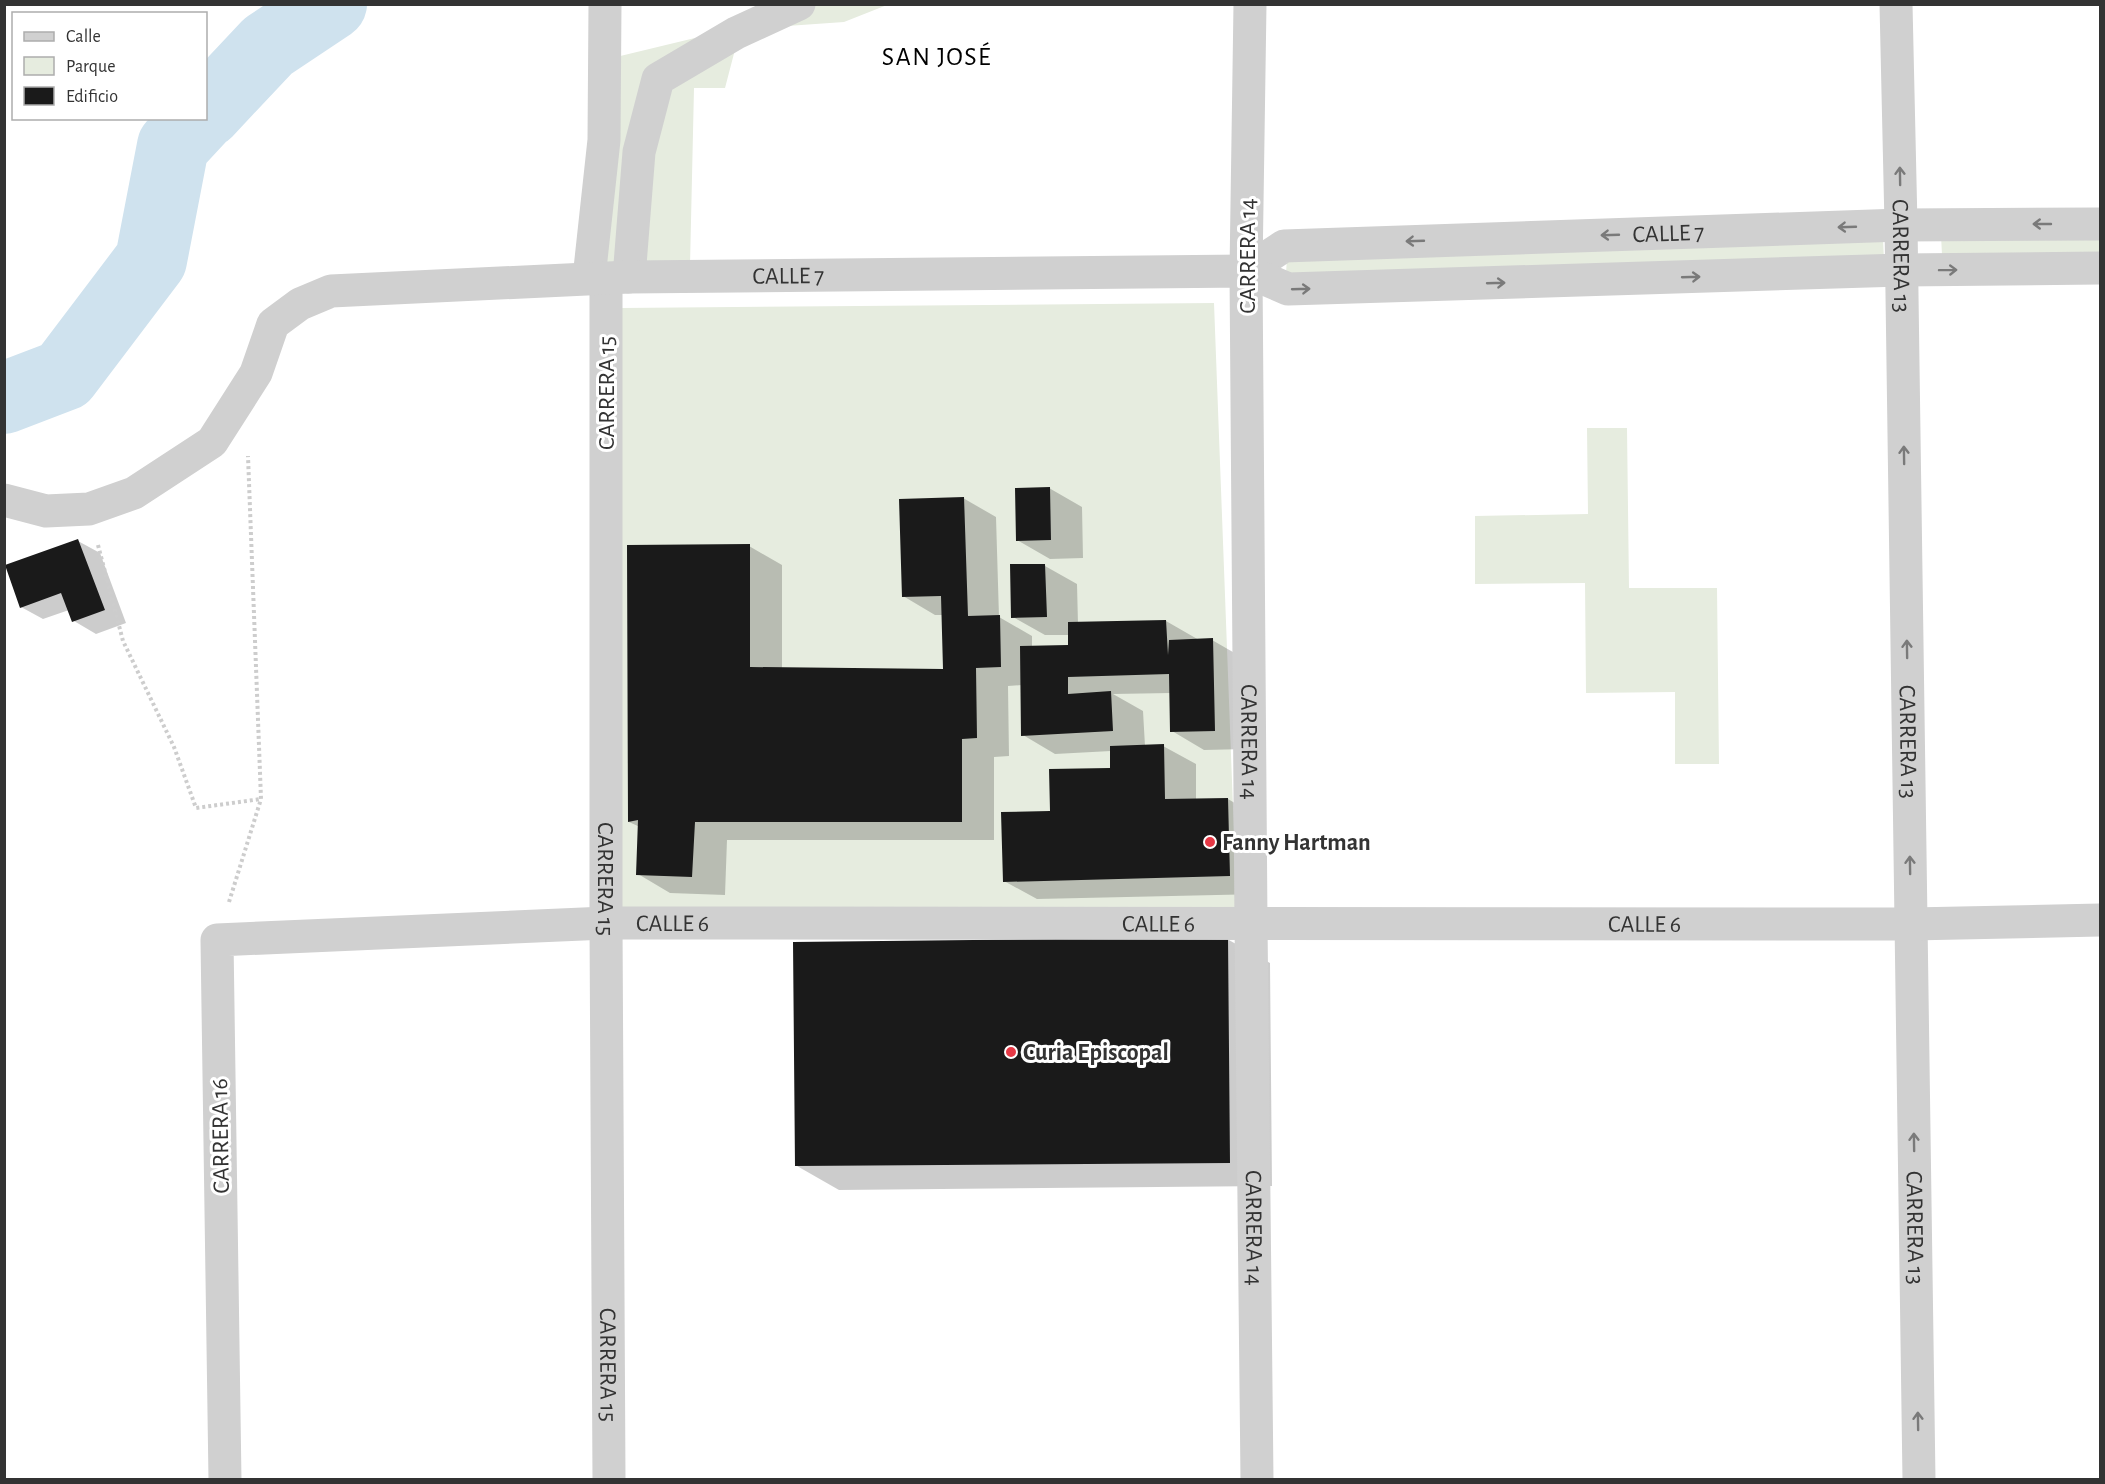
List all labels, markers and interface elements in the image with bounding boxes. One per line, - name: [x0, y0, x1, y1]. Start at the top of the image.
- legend: [12, 12, 207, 120]
- text: Calle: [66, 28, 101, 46]
- district label: SAN JOSÉ: [882, 42, 992, 70]
- text: Parque: [66, 58, 115, 76]
- text: Edificio: [66, 88, 118, 106]
- one-way arrow: [1894, 166, 1906, 186]
- street label: CARRERA 14: [1236, 198, 1260, 314]
- street label: CARRERA 13: [1887, 199, 1913, 313]
- one-way arrow: [2033, 218, 2053, 230]
- street label: CALLE 7: [1632, 221, 1705, 247]
- one-way arrow: [1838, 221, 1858, 232]
- one-way arrow: [1601, 229, 1621, 240]
- one-way arrow: [1406, 236, 1426, 247]
- street label: CALLE 7: [752, 264, 824, 289]
- one-way arrow: [1938, 264, 1958, 276]
- one-way arrow: [1680, 271, 1700, 283]
- one-way arrow: [1485, 277, 1505, 289]
- one-way arrow: [1290, 283, 1310, 295]
- street label: CARRERA 15: [595, 336, 619, 450]
- one-way arrow: [1898, 445, 1909, 465]
- one-way arrow: [1901, 640, 1913, 660]
- street label: CARRERA 14: [1236, 684, 1261, 800]
- street label: CARRERA 13: [1895, 685, 1920, 799]
- street label: CARRERA 15: [593, 822, 617, 936]
- place label: Fanny Hartman: [1222, 831, 1371, 855]
- marker: Fanny Hartman: [1203, 835, 1217, 849]
- one-way arrow: [1904, 856, 1916, 876]
- street label: CALLE 6: [636, 912, 709, 936]
- street label: CALLE 6: [1122, 912, 1195, 936]
- street label: CALLE 6: [1608, 913, 1681, 937]
- place label: Curia Episcopal: [1023, 1041, 1169, 1065]
- marker: Curia Episcopal: [1004, 1045, 1018, 1059]
- street label: CARRERA 16: [208, 1078, 234, 1194]
- one-way arrow: [1908, 1133, 1920, 1153]
- street label: CARRERA 14: [1241, 1170, 1266, 1286]
- street label: CARRERA 13: [1902, 1171, 1927, 1285]
- street label: CARRERA 15: [595, 1308, 620, 1422]
- one-way arrow: [1912, 1412, 1924, 1432]

